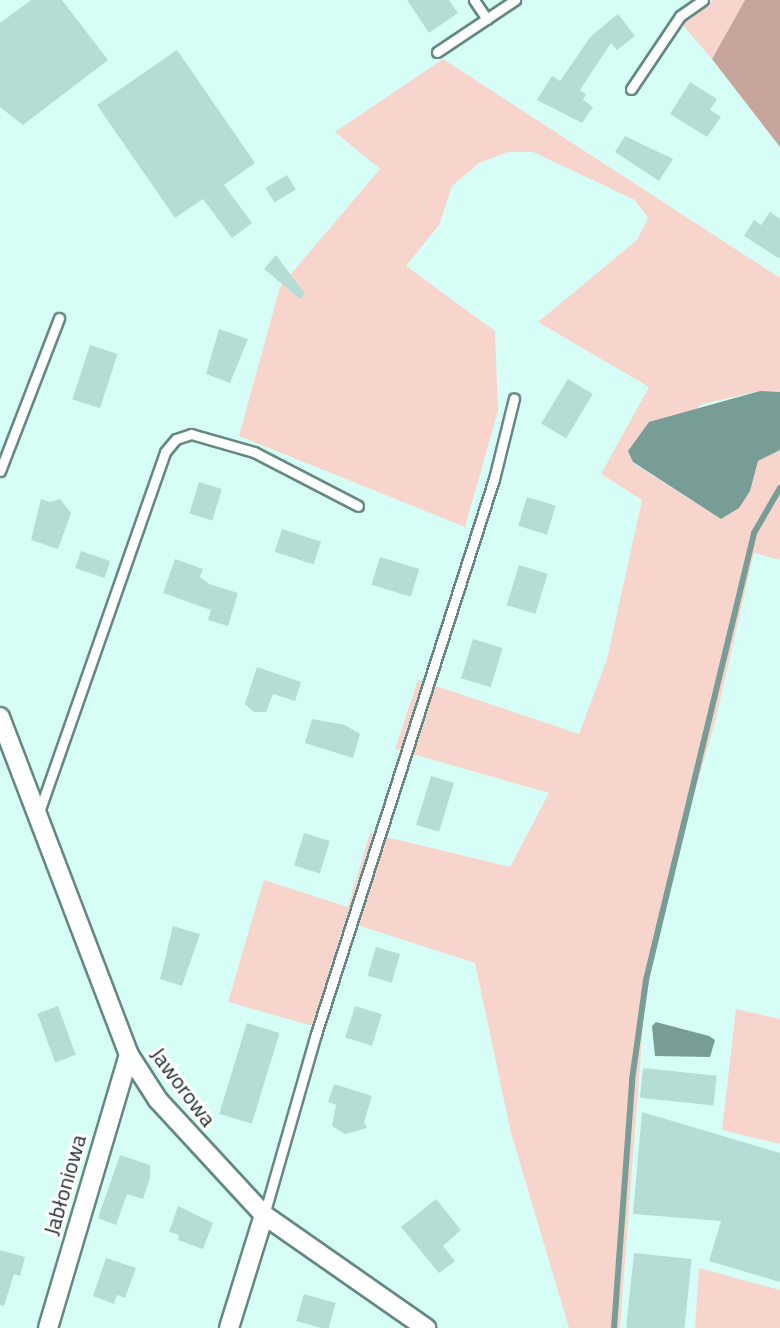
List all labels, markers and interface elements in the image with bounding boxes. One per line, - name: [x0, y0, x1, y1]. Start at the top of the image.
- street label: Jaworowa: [145, 1042, 221, 1132]
- street label: Jabłoniowa: [38, 1132, 92, 1238]

